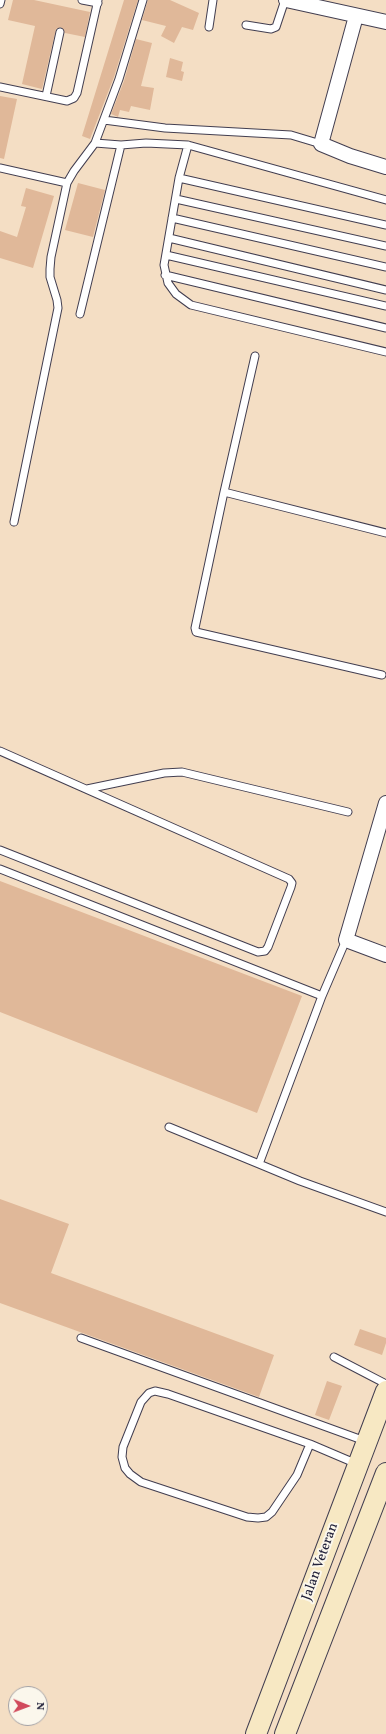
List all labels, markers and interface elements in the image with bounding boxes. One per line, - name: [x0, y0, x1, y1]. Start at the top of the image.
- street label: Jalan Veteran: [299, 1521, 343, 1603]
- north arrow: [8, 1686, 48, 1726]
- text: N: [32, 1702, 47, 1710]

